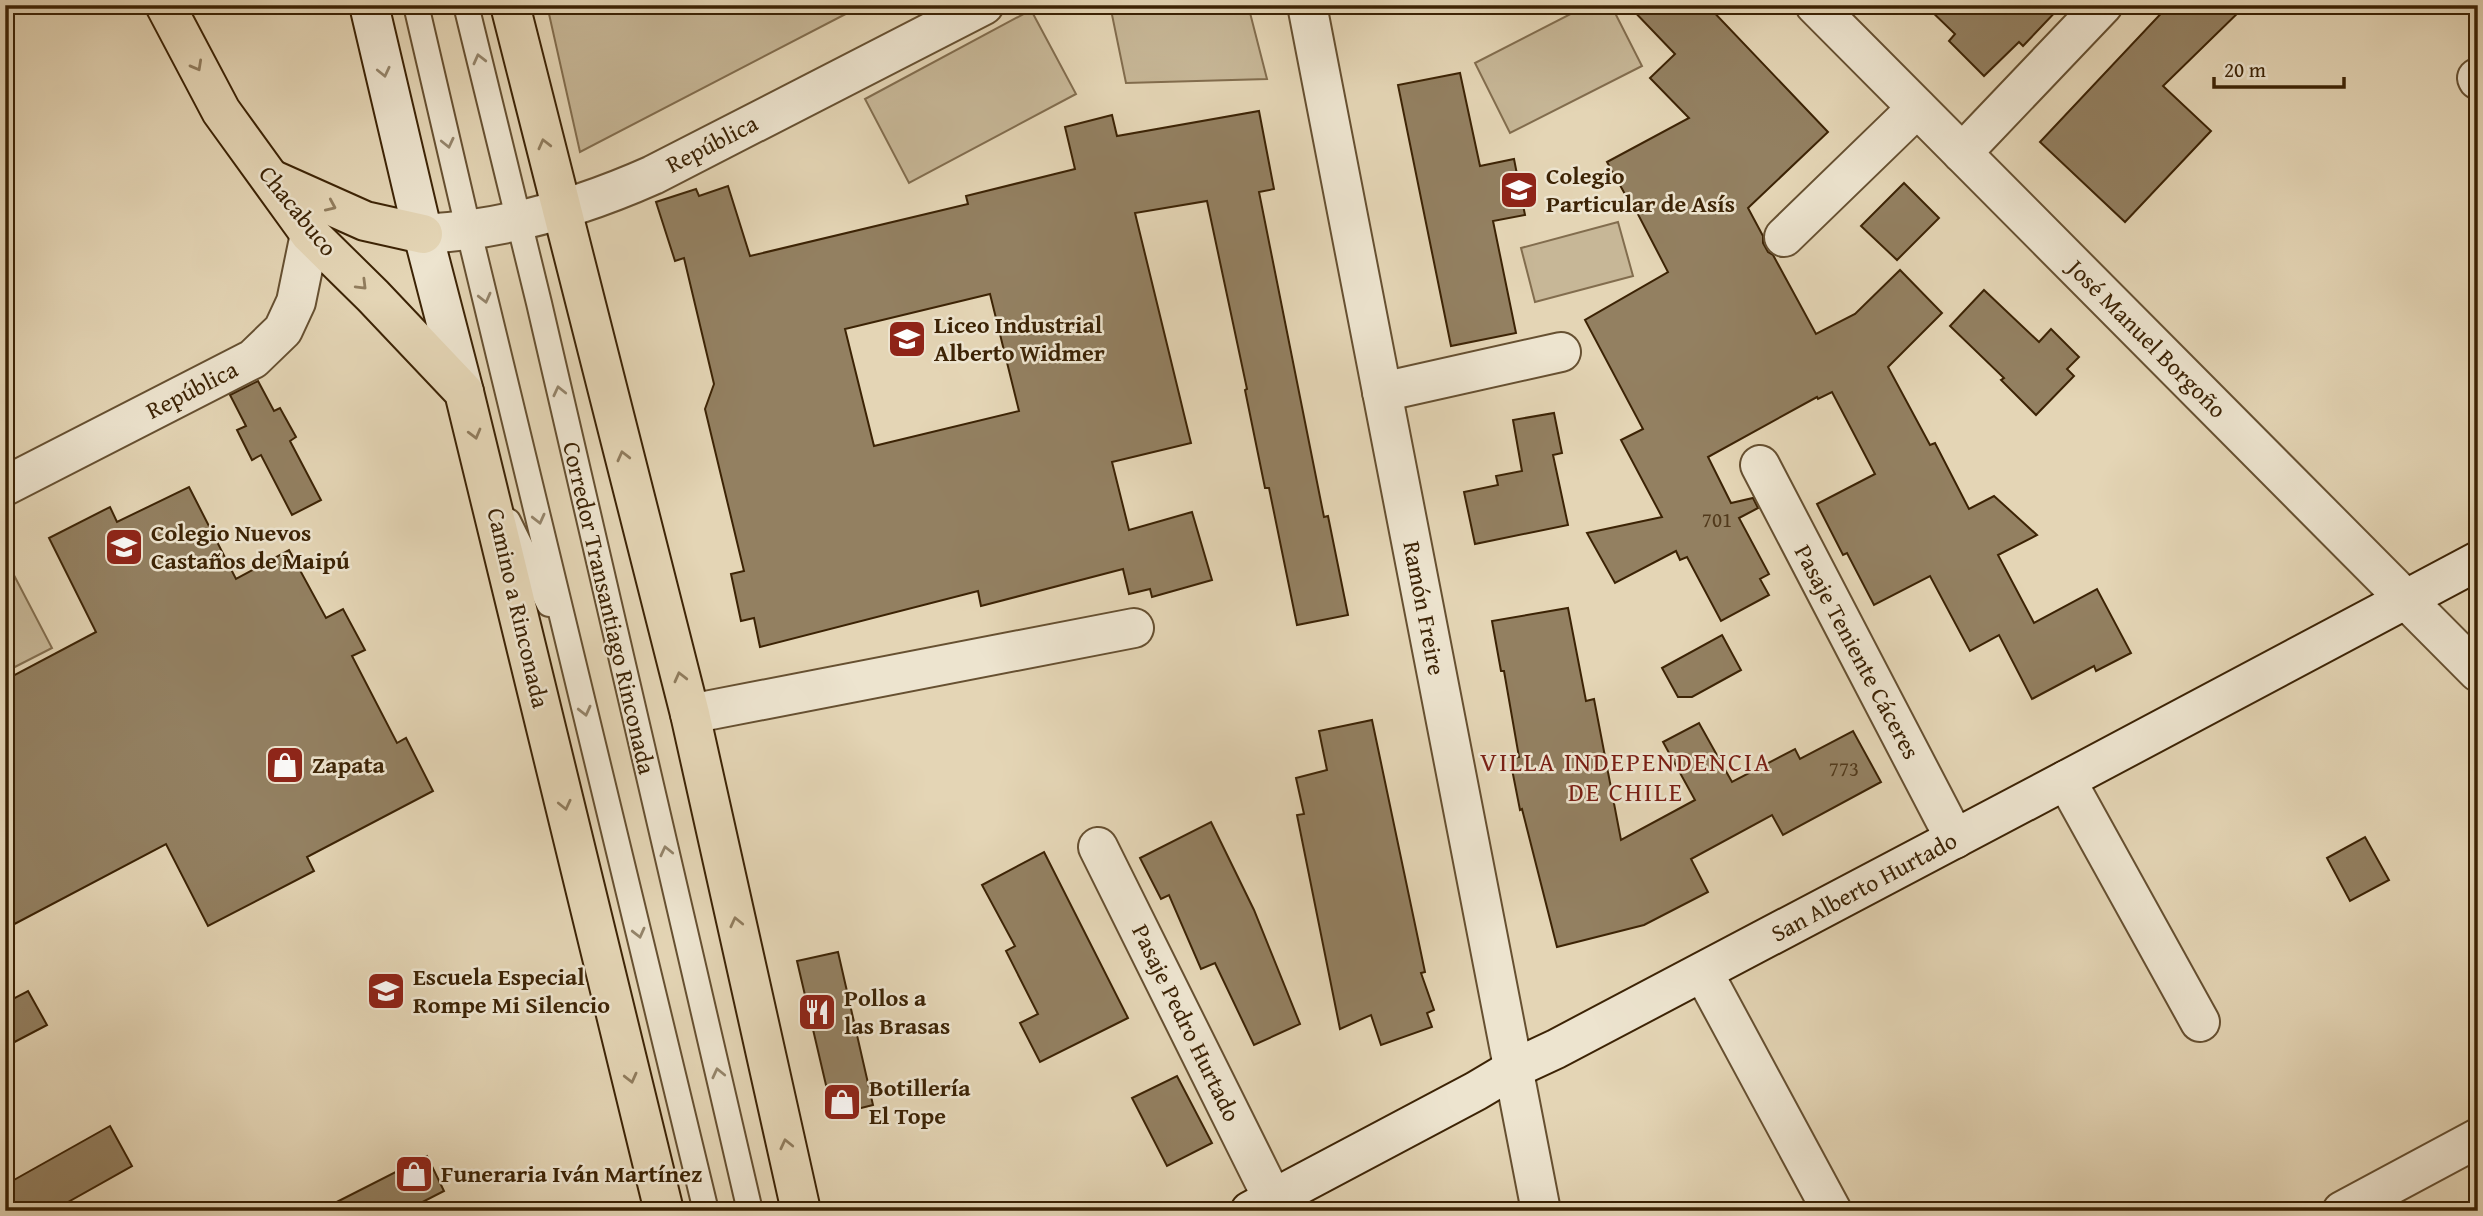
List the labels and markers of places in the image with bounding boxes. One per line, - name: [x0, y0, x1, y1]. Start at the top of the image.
- place label: Colegio Particular de Asís: [1546, 158, 1735, 221]
- school or university icon: Colegio Particular de Asís: [1498, 169, 1540, 211]
- place label: Liceo Industrial Alberto Widmer: [934, 307, 1105, 370]
- school or university icon: Liceo Industrial Alberto Widmer: [886, 318, 928, 360]
- place label: Colegio Nuevos Castaños de Maipú: [151, 515, 350, 578]
- school or university icon: Colegio Nuevos Castaños de Maipú: [103, 526, 145, 568]
- shop icon: Zapata: [264, 744, 306, 786]
- place label: Zapata: [312, 747, 386, 782]
- place label: Escuela Especial Rompe Mi Silencio: [413, 959, 610, 1022]
- school or university icon: Escuela Especial Rompe Mi Silencio: [365, 970, 407, 1012]
- place label: Pollos a las Brasas: [844, 980, 950, 1043]
- restaurant icon: Pollos a las Brasas: [796, 991, 838, 1033]
- place label: Botillería El Tope: [869, 1070, 971, 1133]
- shop icon: Botillería El Tope: [821, 1081, 863, 1123]
- shop icon: Funeraria Iván Martínez: [393, 1153, 435, 1195]
- place label: Funeraria Iván Martínez: [441, 1156, 702, 1191]

